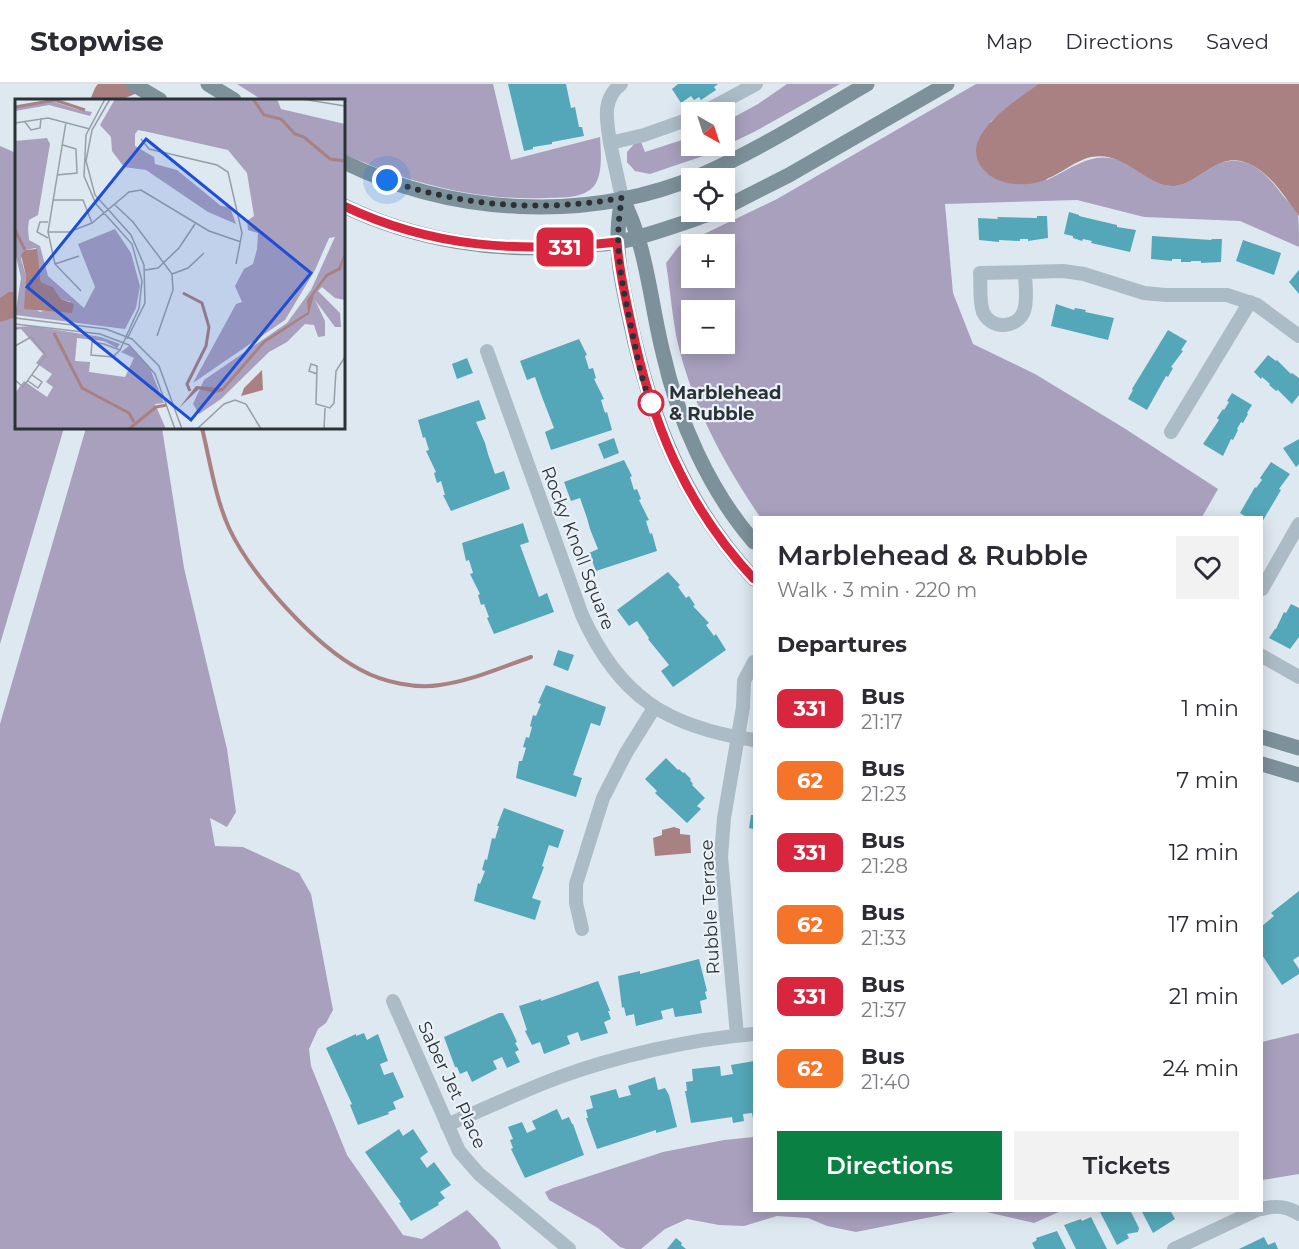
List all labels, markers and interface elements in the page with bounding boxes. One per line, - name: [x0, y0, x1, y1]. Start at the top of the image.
- text: Stopwise: [30, 24, 164, 58]
- text: Map: [986, 29, 1032, 54]
- text: Directions: [1065, 29, 1173, 54]
- text: Saved: [1206, 29, 1269, 54]
- inset map: [15, 99, 345, 429]
- north arrow: [681, 102, 735, 156]
- map controls: [681, 102, 735, 354]
- your location: [372, 165, 402, 195]
- button: locate: [681, 168, 735, 222]
- line badge: 331: [530, 228, 600, 266]
- button: +: [681, 234, 735, 288]
- text: 331: [549, 235, 582, 260]
- button: −: [681, 300, 735, 354]
- place label: Marblehead & Rubble: [669, 382, 781, 425]
- marker: Marblehead & Rubble: [638, 390, 664, 416]
- street label: Rocky Knoll Square: [537, 463, 619, 633]
- button: heart: [1176, 536, 1239, 599]
- text: Marblehead & Rubble: [777, 538, 1088, 572]
- text: Walk · 3 min · 220 m: [777, 578, 977, 602]
- text: Departures: [777, 631, 907, 658]
- text: Bus: [861, 683, 905, 710]
- text: 1 min: [1181, 695, 1239, 722]
- text: 331: [794, 696, 827, 721]
- text: 21:17: [861, 710, 903, 734]
- text: Bus: [861, 755, 905, 782]
- text: 7 min: [1176, 767, 1239, 794]
- text: 62: [797, 768, 823, 793]
- text: 21:23: [861, 782, 906, 806]
- text: Bus: [861, 827, 905, 854]
- street label: Rubble Terrace: [695, 839, 725, 975]
- text: 12 min: [1169, 839, 1239, 866]
- text: 331: [794, 840, 827, 865]
- text: 21:28: [861, 854, 908, 878]
- text: Bus: [861, 899, 905, 926]
- text: 17 min: [1168, 911, 1239, 938]
- text: 62: [797, 912, 823, 937]
- text: 21:33: [861, 926, 906, 950]
- text: Bus: [861, 971, 905, 998]
- text: 21 min: [1169, 983, 1239, 1010]
- text: 331: [794, 984, 827, 1009]
- text: 21:37: [861, 998, 907, 1022]
- street label: Saber Jet Place: [413, 1018, 491, 1152]
- text: Bus: [861, 1043, 905, 1070]
- text: 24 min: [1163, 1055, 1239, 1082]
- text: 62: [797, 1056, 823, 1081]
- text: 21:40: [861, 1070, 910, 1094]
- button: Directions: [777, 1131, 1002, 1200]
- button: Tickets: [1014, 1131, 1239, 1200]

